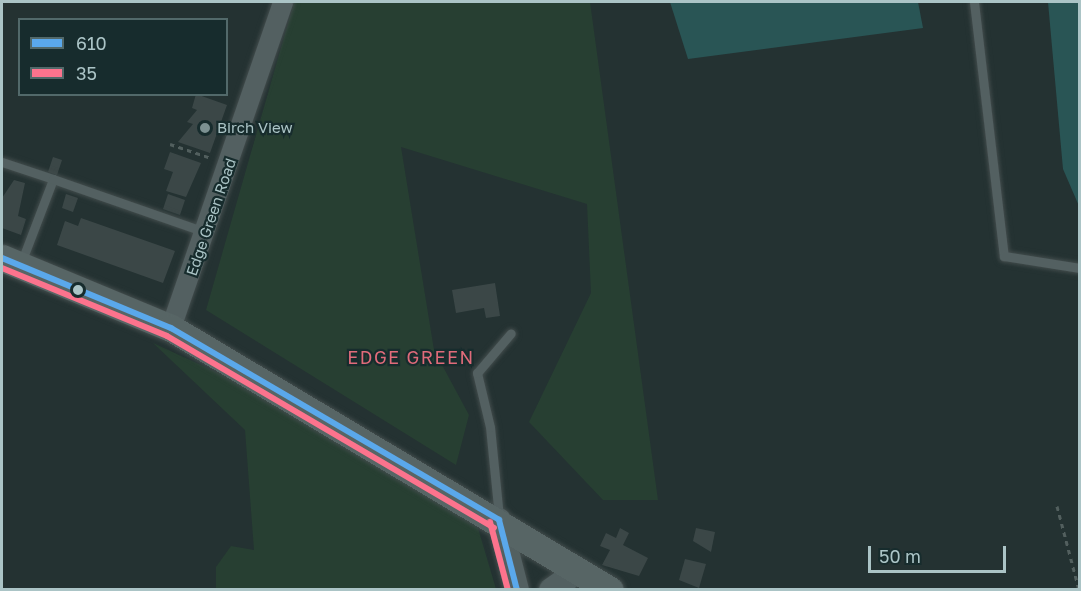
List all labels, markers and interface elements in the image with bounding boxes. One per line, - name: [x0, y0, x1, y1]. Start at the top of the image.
- legend: [18, 18, 228, 96]
- text: 610: [76, 32, 107, 54]
- text: 35: [76, 62, 97, 84]
- place label: Birch View: [217, 119, 293, 137]
- marker: Birch View: [198, 121, 212, 135]
- street label: Edge Green Road: [182, 156, 240, 278]
- unlabelled marker: [72, 284, 84, 296]
- district label: EDGE GREEN: [347, 346, 475, 368]
- scale bar: [871, 534, 1009, 572]
- text: 50 m: [879, 545, 921, 567]

